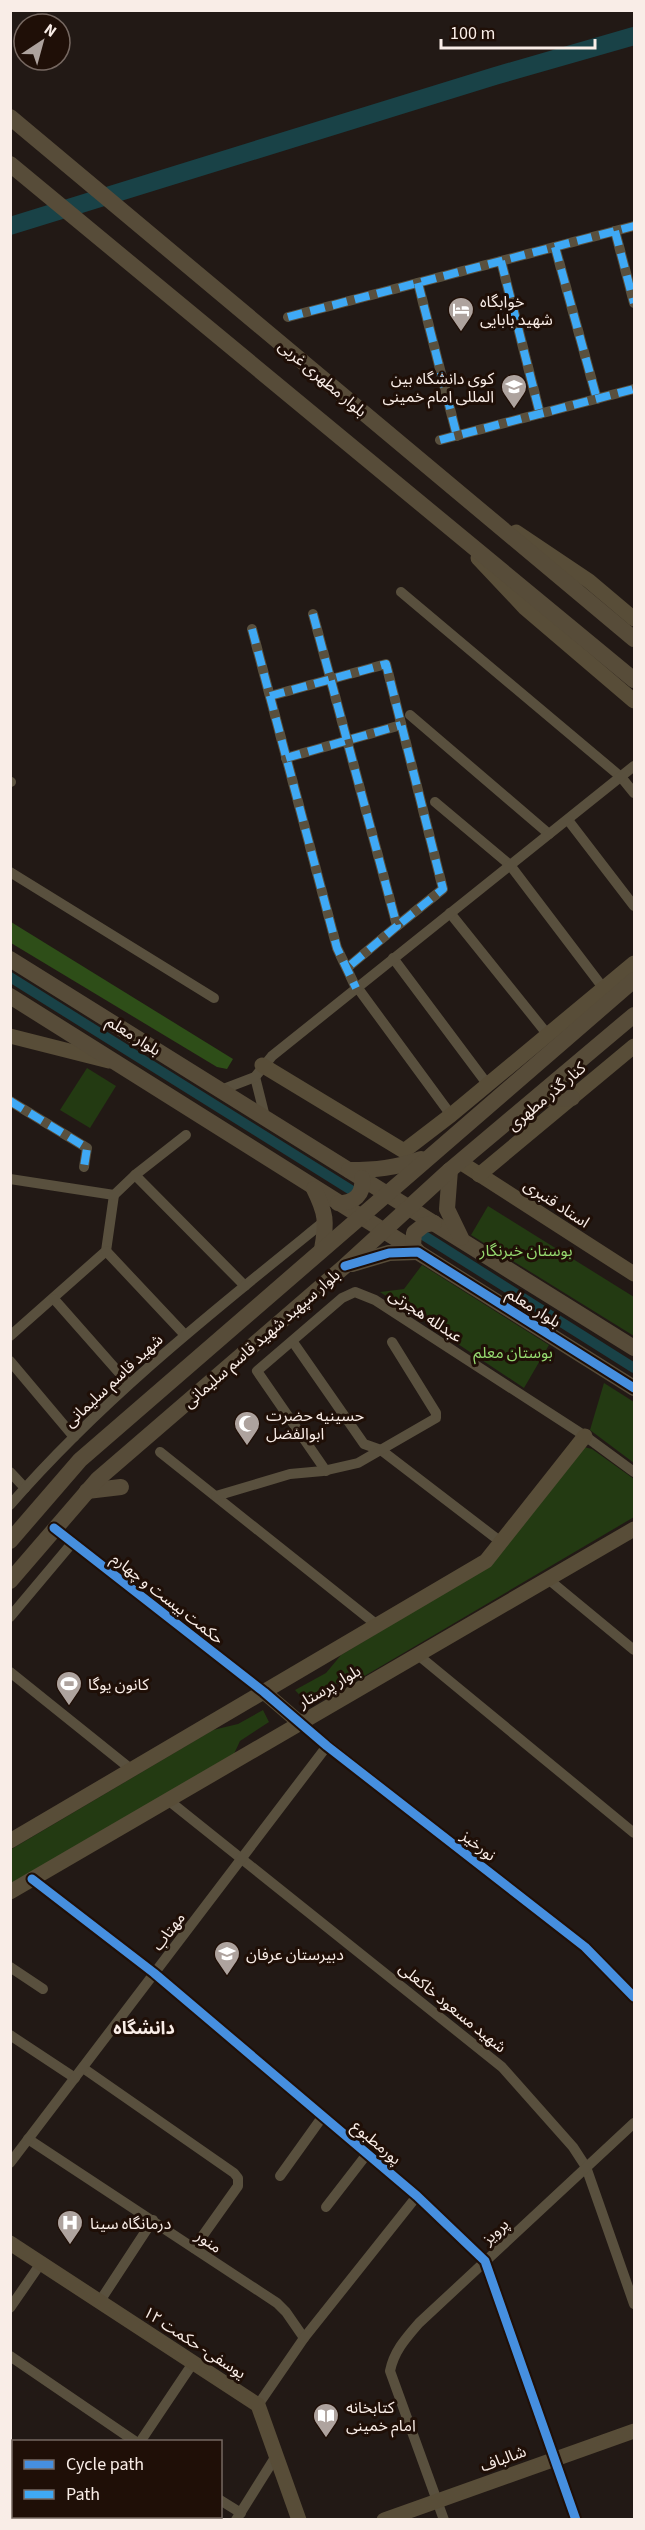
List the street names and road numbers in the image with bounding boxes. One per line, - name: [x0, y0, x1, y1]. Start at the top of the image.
- street label: بلوار مطهری غربی: [274, 335, 371, 422]
- street label: بلوار معلم: [102, 1011, 165, 1062]
- street label: کنار گذر مطهری: [503, 1057, 591, 1136]
- street label: استاد قنبری: [519, 1174, 594, 1233]
- street label: بلوار سپهبد شهید قاسم سلیمانی: [178, 1264, 346, 1414]
- street label: بلوار معلم: [502, 1283, 565, 1334]
- street label: عبدلله هجرتی: [384, 1284, 467, 1348]
- street label: شهید قاسم سلیمانی: [59, 1329, 169, 1433]
- street label: حکمت بیست و چهارم: [106, 1548, 228, 1651]
- street label: بلوار پرستار: [293, 1660, 365, 1714]
- street label: نورخیز: [456, 1825, 500, 1866]
- street label: مهتاب: [147, 1908, 191, 1955]
- street label: شهید مسعود خاکعلی: [394, 1957, 511, 2058]
- street label: پورمطبوع: [346, 2116, 406, 2171]
- street label: پرویز: [477, 2214, 514, 2250]
- street label: منور: [190, 2225, 226, 2259]
- street label: یوسفی- حکمت ۱۲: [139, 2301, 250, 2384]
- street label: شالباف: [477, 2441, 529, 2477]

